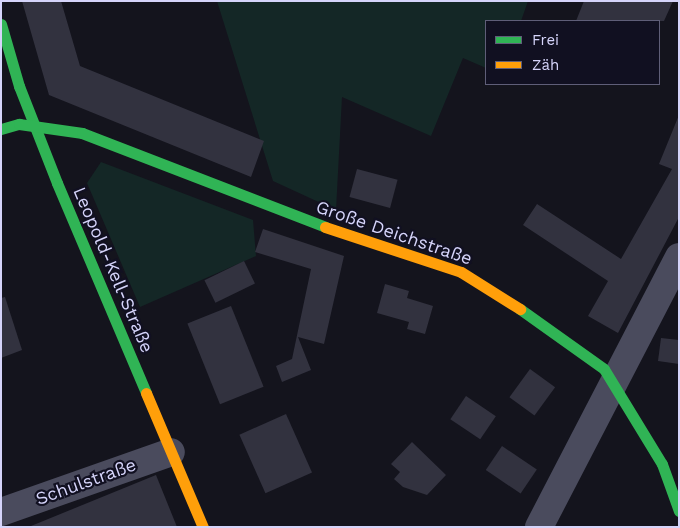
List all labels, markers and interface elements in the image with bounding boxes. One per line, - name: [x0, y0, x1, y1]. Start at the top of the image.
- legend: [485, 20, 660, 85]
- text: Frei: [532, 31, 559, 49]
- text: Zäh: [532, 56, 559, 74]
- street label: Leopold-Kell-Straße: [68, 184, 158, 356]
- street label: Große Deichstraße: [313, 196, 475, 270]
- street label: Schulstraße: [33, 454, 139, 510]

